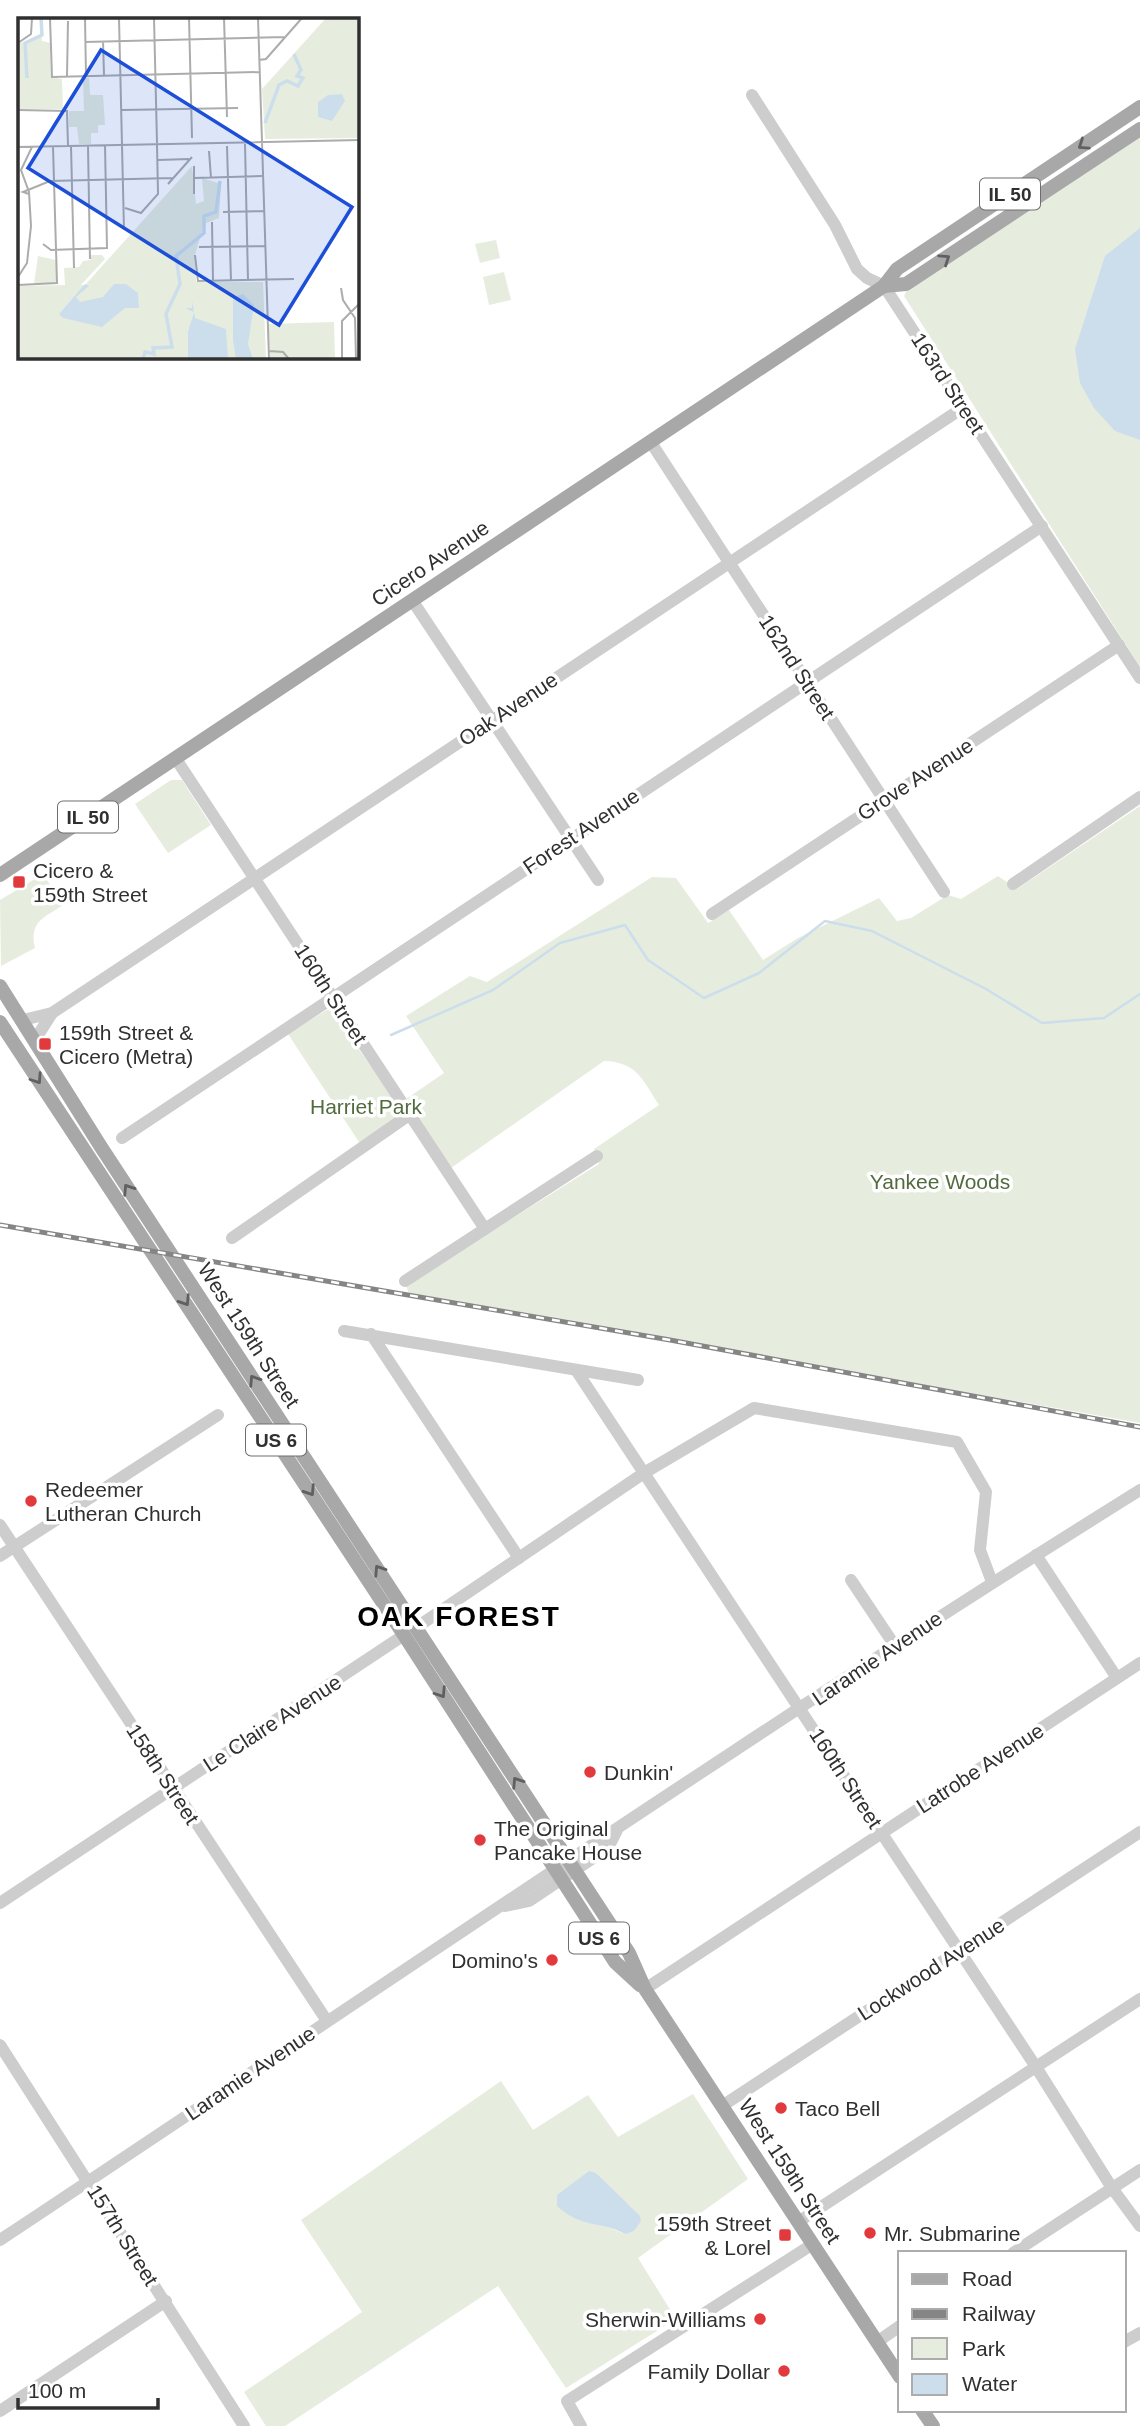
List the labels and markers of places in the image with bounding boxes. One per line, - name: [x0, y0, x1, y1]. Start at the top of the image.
- place label: Cicero & 159th Street: [33, 859, 148, 906]
- marker: Cicero & 159th Street: [11, 874, 27, 890]
- place label: 159th Street & Cicero (Metra): [59, 1021, 193, 1068]
- marker: 159th Street & Cicero (Metra): [37, 1036, 53, 1052]
- place label: Redeemer Lutheran Church: [45, 1478, 201, 1525]
- marker: Redeemer Lutheran Church: [23, 1493, 39, 1509]
- place label: Dunkin': [604, 1761, 673, 1784]
- marker: Dunkin': [582, 1764, 598, 1780]
- place label: The Original Pancake House: [494, 1817, 642, 1864]
- marker: The Original Pancake House: [472, 1832, 488, 1848]
- place label: Domino's: [451, 1949, 538, 1972]
- marker: Domino's: [544, 1952, 560, 1968]
- place label: Taco Bell: [795, 2097, 880, 2120]
- marker: Taco Bell: [773, 2100, 789, 2116]
- place label: 159th Street & Lorel: [657, 2212, 771, 2259]
- place label: Mr. Submarine: [884, 2222, 1021, 2245]
- marker: Mr. Submarine: [862, 2225, 878, 2241]
- marker: 159th Street & Lorel: [777, 2227, 793, 2243]
- place label: Sherwin-Williams: [585, 2308, 746, 2331]
- marker: Sherwin-Williams: [752, 2311, 768, 2327]
- place label: Family Dollar: [647, 2360, 770, 2383]
- marker: Family Dollar: [776, 2363, 792, 2379]

